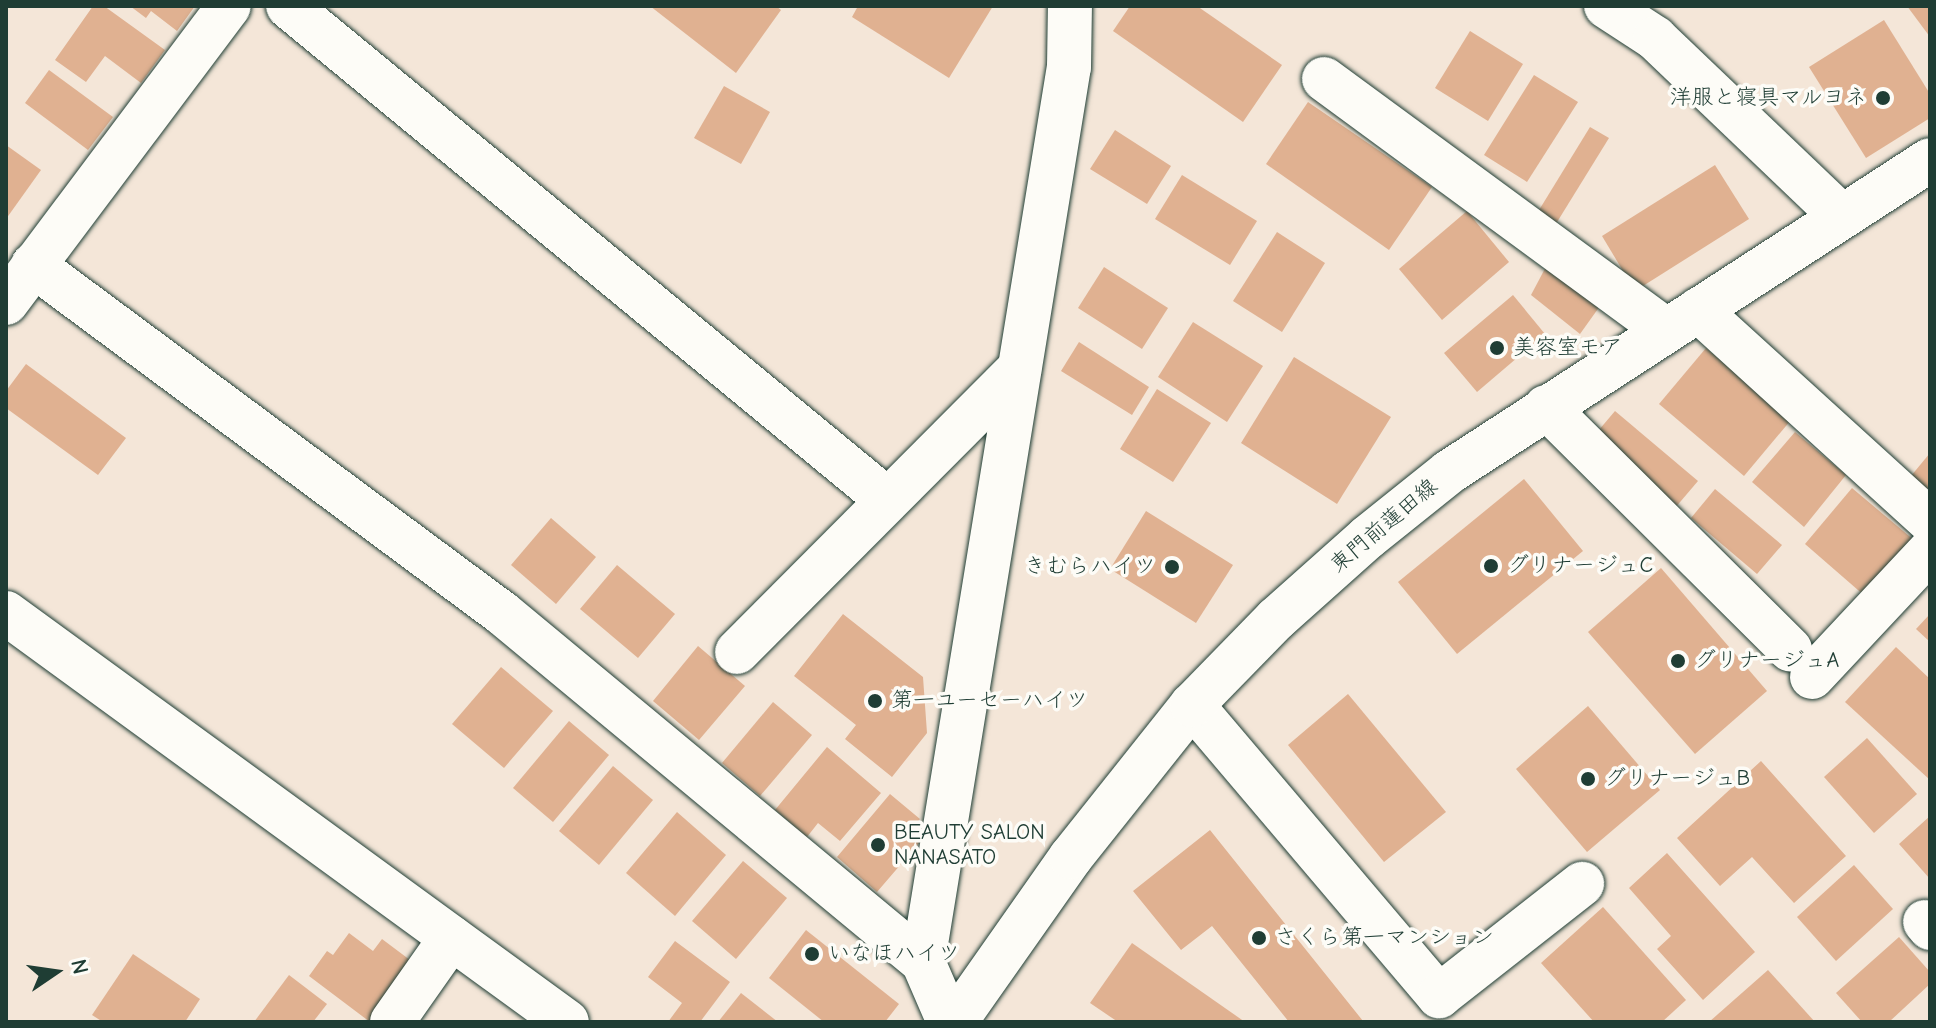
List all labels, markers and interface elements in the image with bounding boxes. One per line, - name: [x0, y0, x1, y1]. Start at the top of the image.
- place label: 洋服と寝具マルヨネ: [1669, 85, 1867, 111]
- marker: 洋服と寝具マルヨネ: [1874, 89, 1892, 107]
- place label: 美容室モア: [1513, 335, 1623, 361]
- marker: 美容室モア: [1488, 339, 1506, 357]
- street label: 東門前蓮田線: [1325, 473, 1443, 579]
- place label: グリナージュC: [1507, 553, 1653, 579]
- place label: きむらハイツ: [1024, 554, 1156, 580]
- marker: グリナージュC: [1482, 557, 1500, 575]
- marker: きむらハイツ: [1163, 558, 1181, 576]
- place label: グリナージュA: [1694, 648, 1839, 674]
- marker: グリナージュA: [1669, 652, 1687, 670]
- place label: 第一ユーセーハイツ: [891, 688, 1088, 714]
- marker: 第一ユーセーハイツ: [866, 692, 884, 710]
- place label: グリナージュB: [1604, 766, 1750, 792]
- marker: グリナージュB: [1579, 770, 1597, 788]
- place label: BEAUTY SALON NANASATO: [894, 819, 1045, 870]
- marker: BEAUTY SALON NANASATO: [869, 836, 887, 854]
- place label: さくら第一マンション: [1275, 925, 1495, 951]
- marker: さくら第一マンション: [1250, 929, 1268, 947]
- north arrow: [16, 932, 96, 1012]
- place label: いなほハイツ: [828, 941, 960, 967]
- marker: いなほハイツ: [803, 945, 821, 963]
- text: N: [65, 957, 94, 977]

